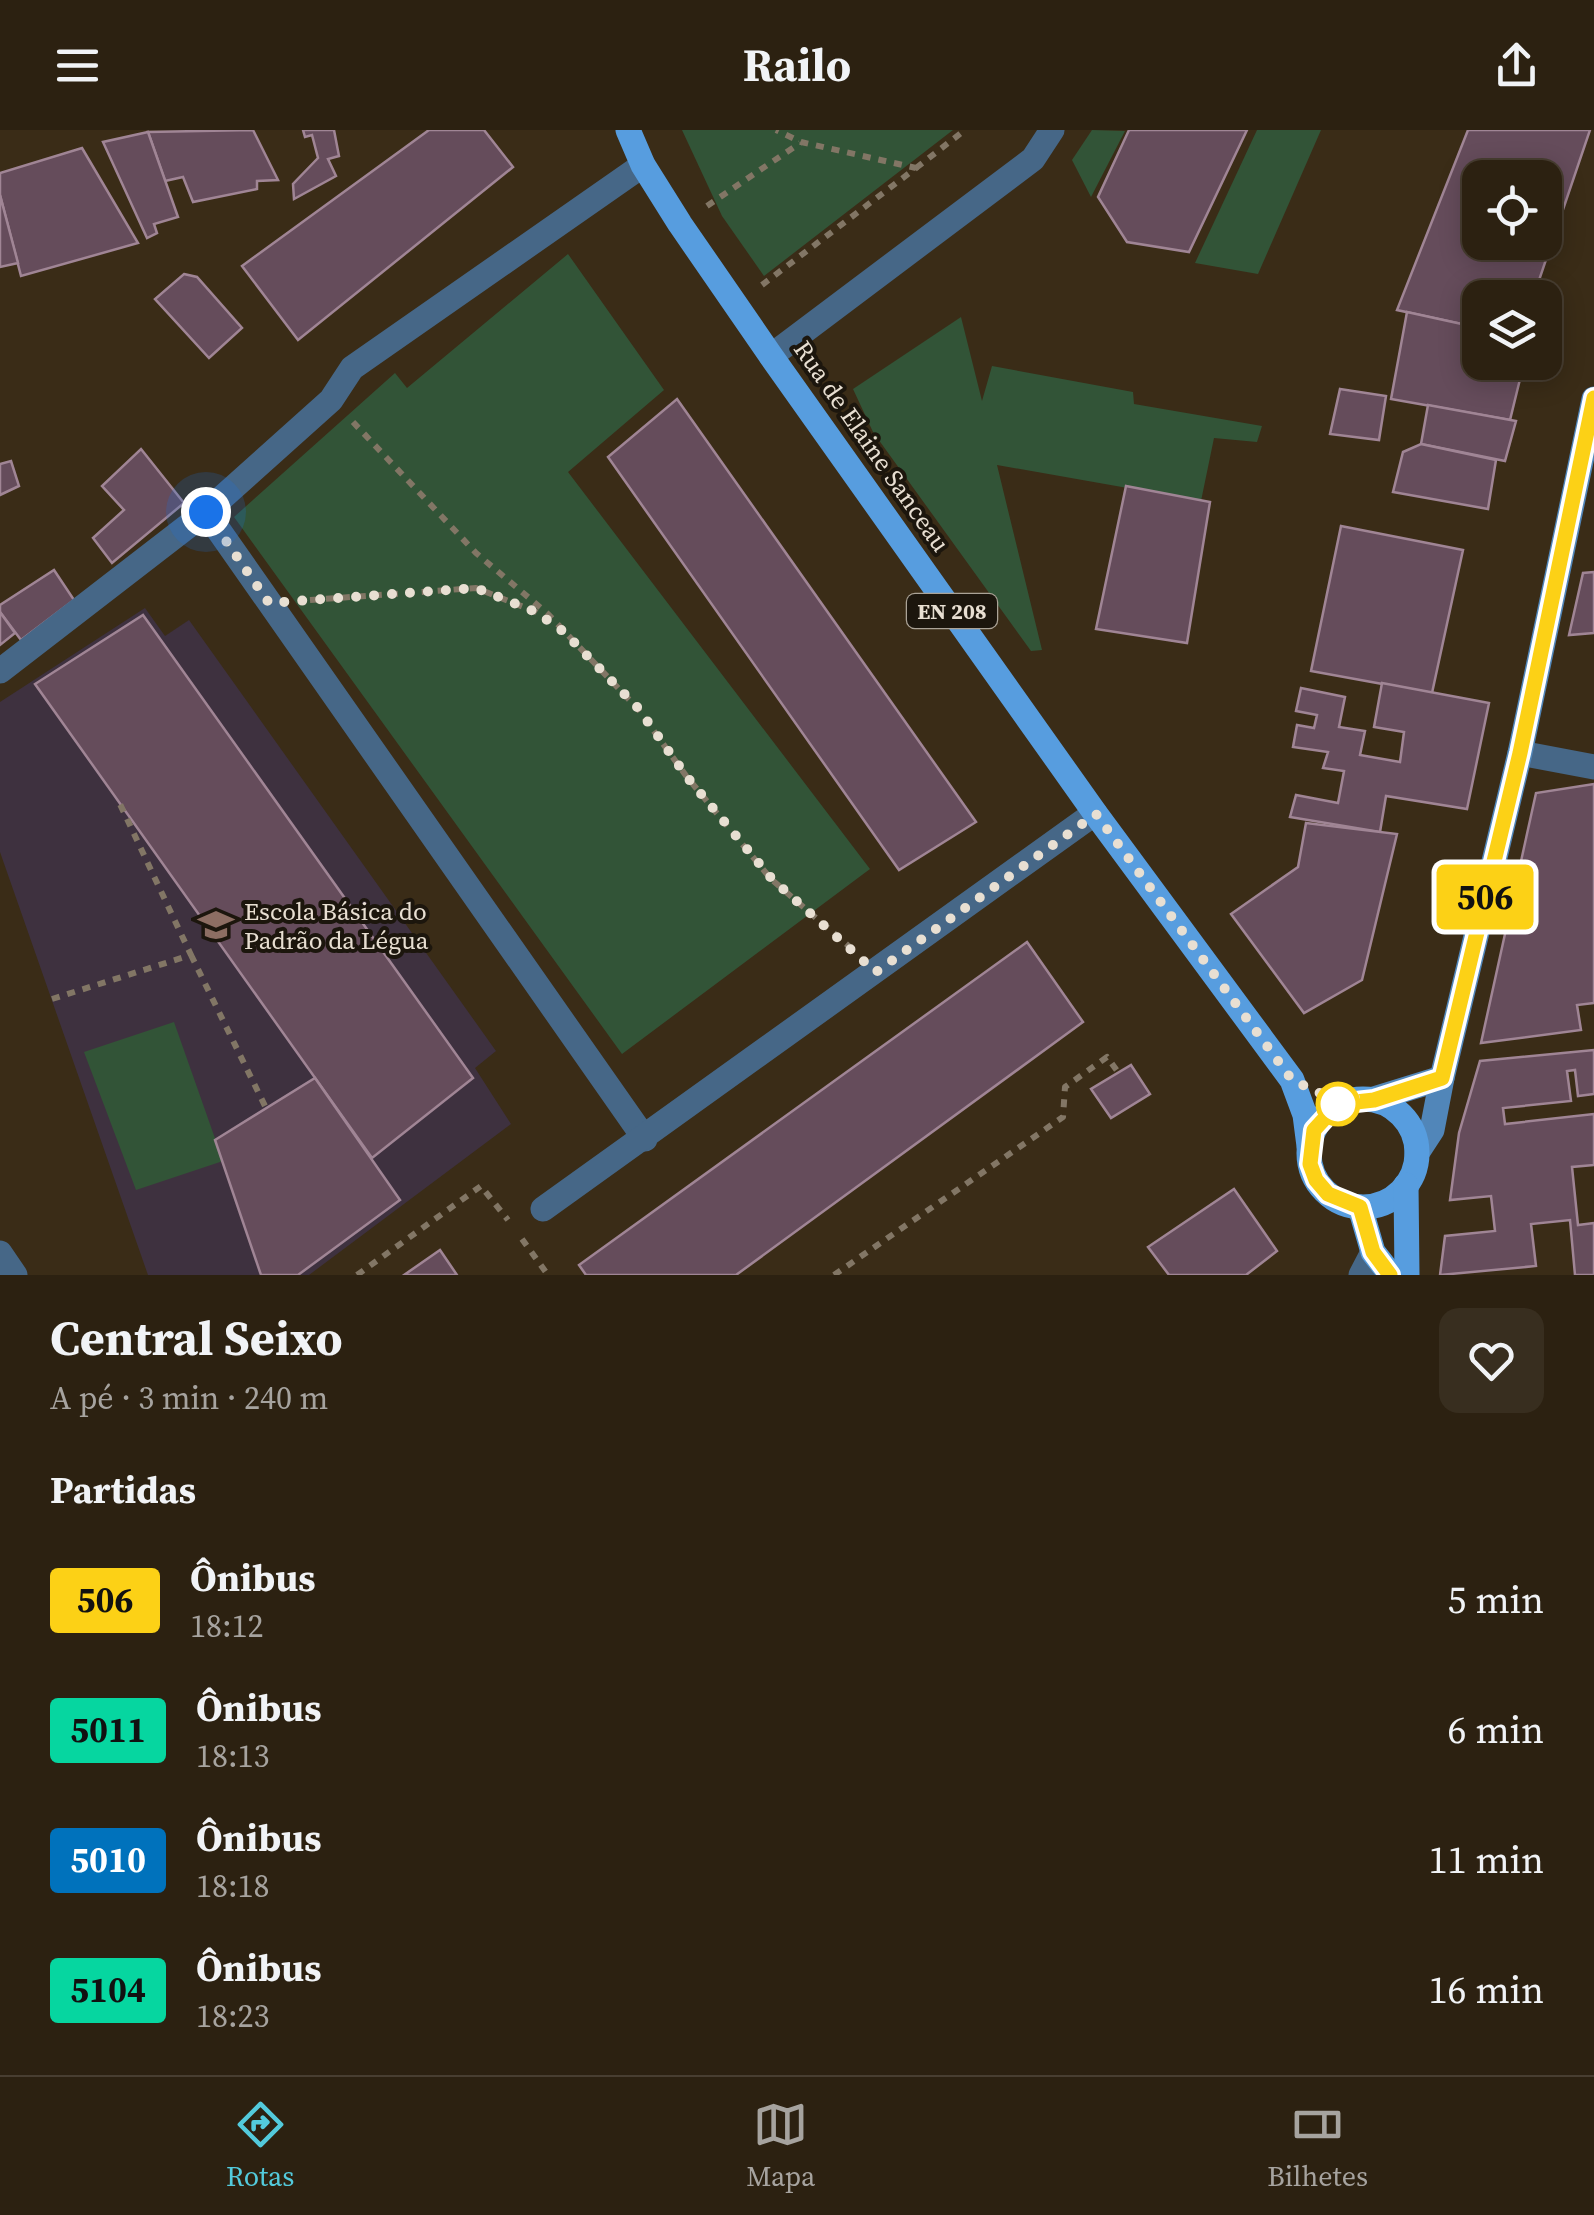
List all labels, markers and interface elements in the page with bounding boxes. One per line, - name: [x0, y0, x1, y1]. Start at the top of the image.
- text: Railo: [743, 34, 851, 96]
- icon: menu: [50, 38, 105, 93]
- icon: share: [1489, 38, 1544, 93]
- map controls: [1462, 160, 1562, 380]
- button: locate: [1462, 160, 1562, 260]
- button: layers: [1462, 280, 1562, 380]
- street label: Rua de Elaine Sanceau: [786, 334, 958, 558]
- your location: [181, 487, 231, 537]
- road number: EN 208: [907, 594, 997, 628]
- line badge: 506: [1428, 864, 1542, 930]
- text: 506: [1457, 873, 1513, 921]
- place label: Escola Básica do Padrão da Légua: [244, 894, 429, 957]
- school or university icon: Escola Básica do Padrão da Légua: [197, 906, 235, 944]
- unlabelled marker: [1317, 1083, 1359, 1125]
- text: Central Seixo: [50, 1305, 343, 1371]
- button: heart: [1439, 1308, 1544, 1413]
- text: A pé · 3 min · 240 m: [50, 1376, 328, 1420]
- text: Partidas: [50, 1464, 196, 1516]
- text: Ônibus: [190, 1552, 316, 1604]
- text: 5 min: [1448, 1574, 1544, 1626]
- text: 506: [77, 1576, 133, 1624]
- text: 18:12: [190, 1604, 264, 1648]
- text: Ônibus: [196, 1682, 322, 1734]
- text: 6 min: [1448, 1704, 1544, 1756]
- text: 5011: [70, 1706, 146, 1754]
- text: 18:13: [196, 1734, 270, 1778]
- text: Ônibus: [196, 1812, 322, 1864]
- text: 11 min: [1429, 1834, 1544, 1886]
- text: 5010: [70, 1836, 146, 1884]
- text: 18:18: [196, 1864, 270, 1908]
- text: Ônibus: [196, 1942, 322, 1994]
- text: 16 min: [1429, 1964, 1544, 2016]
- text: 5104: [70, 1966, 146, 2014]
- text: 18:23: [196, 1994, 270, 2038]
- tab: Rotas: [226, 2097, 294, 2195]
- tab: Mapa: [746, 2097, 815, 2195]
- tab: Bilhetes: [1267, 2097, 1368, 2195]

